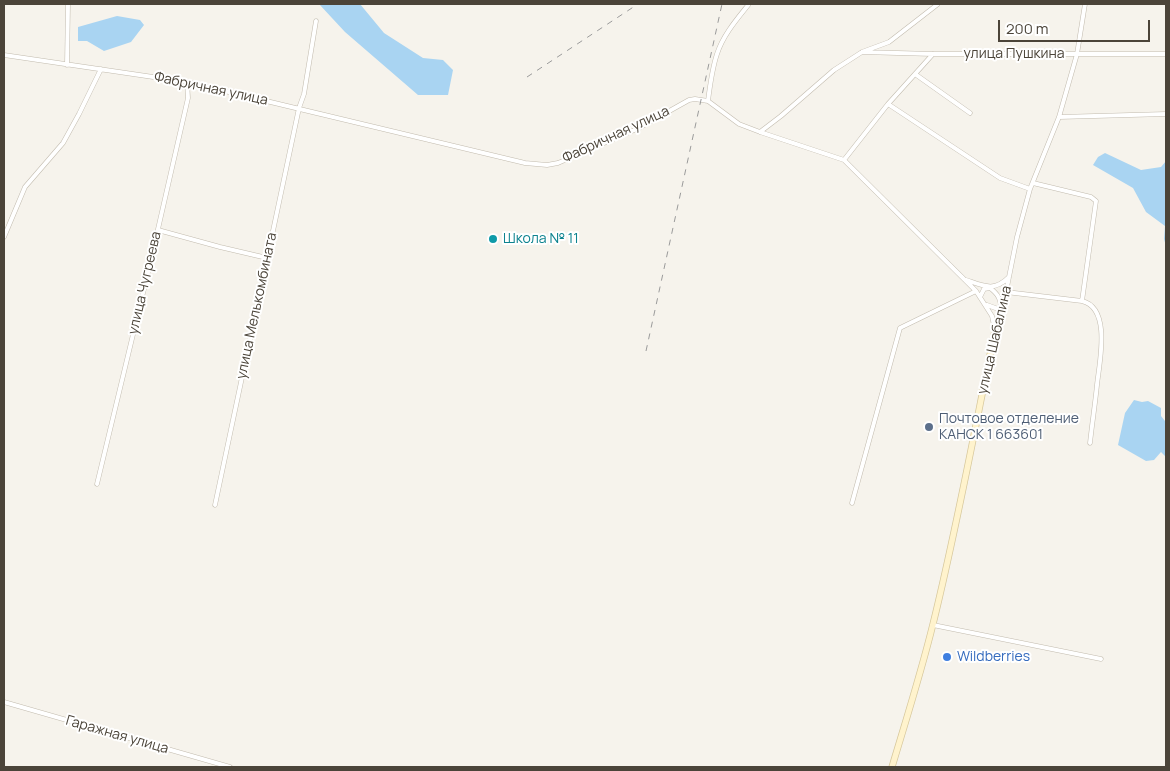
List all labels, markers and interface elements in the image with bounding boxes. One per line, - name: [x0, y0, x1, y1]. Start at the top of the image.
- scale bar: [1000, 10, 1152, 42]
- text: 200 m: [1006, 18, 1049, 39]
- street label: улица Пушкина: [964, 46, 1064, 62]
- street label: Фабричная улица: [153, 69, 269, 109]
- street label: Фабричная улица: [560, 103, 672, 167]
- street label: улица Чугреева: [125, 230, 165, 336]
- street label: улица Мелькомбината: [233, 231, 281, 381]
- place label: Школа № 11: [503, 231, 579, 247]
- marker: Школа № 11: [487, 233, 499, 245]
- street label: улица Шабалина: [974, 284, 1016, 396]
- place label: Почтовое отделение КАНСК 1 663601: [939, 411, 1079, 444]
- marker: Почтовое отделение КАНСК 1 663601: [923, 421, 935, 433]
- place label: Wildberries: [957, 649, 1030, 665]
- marker: Wildberries: [941, 651, 953, 663]
- street label: Гаражная улица: [64, 712, 170, 758]

